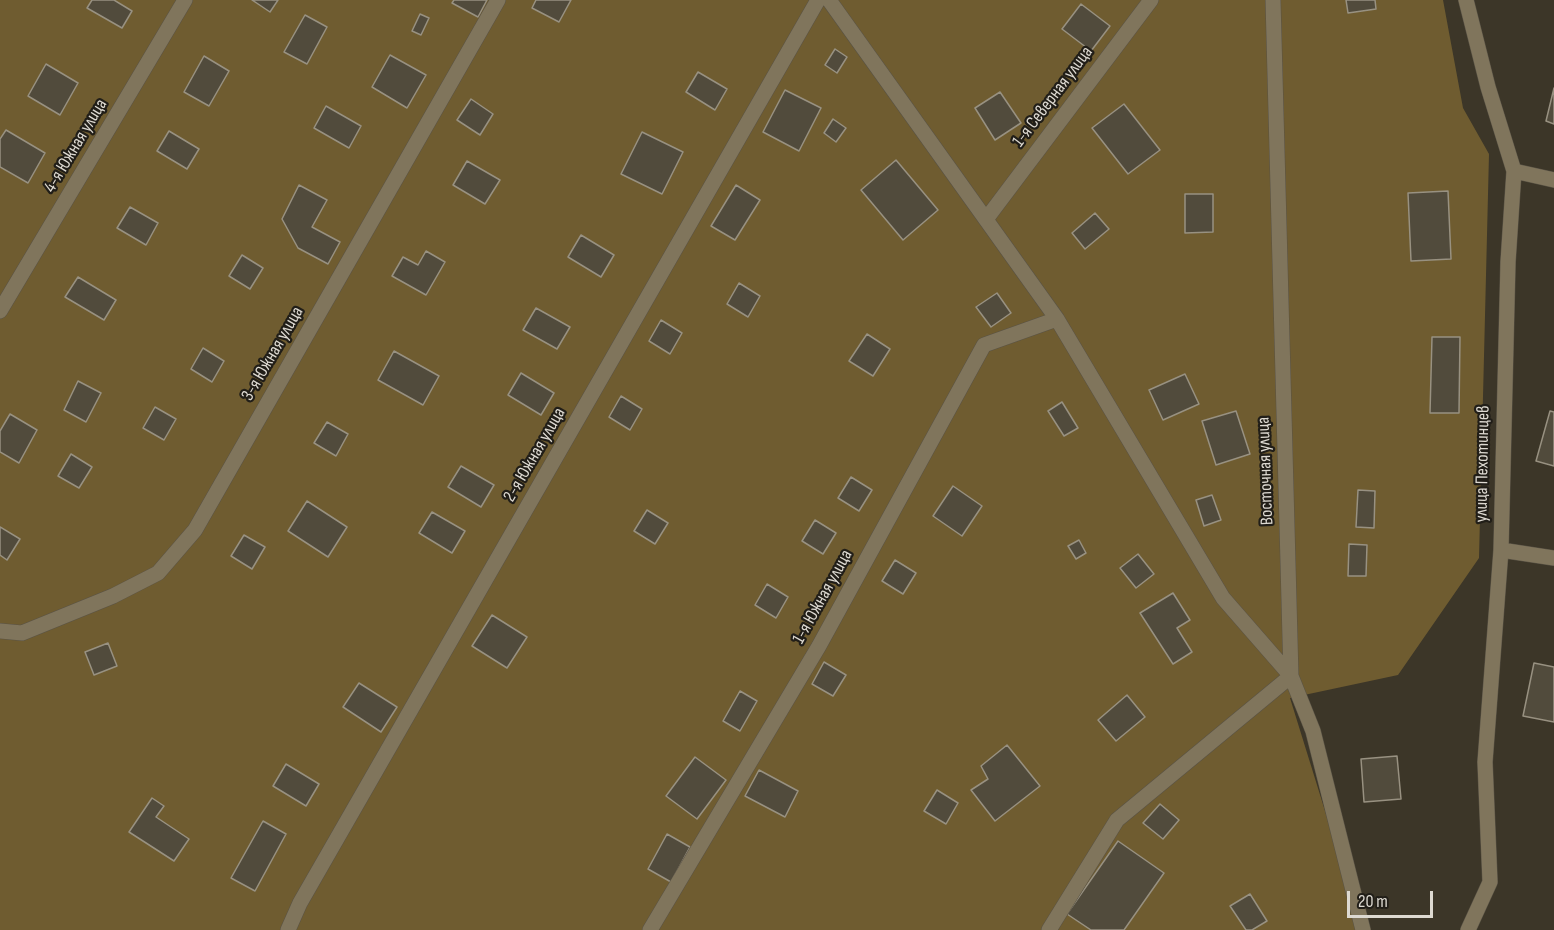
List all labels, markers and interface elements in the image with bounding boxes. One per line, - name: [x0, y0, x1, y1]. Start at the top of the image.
- street label: 1-я Северная улица: [1008, 42, 1098, 152]
- street label: 4-я Южная улица: [40, 95, 112, 197]
- street label: 3-я Южная улица: [237, 303, 309, 405]
- street label: 2-я Южная улица: [499, 404, 571, 506]
- street label: улица Пехотинцев: [1471, 405, 1495, 523]
- street label: Восточная улица: [1253, 417, 1279, 525]
- street label: 1-я Южная улица: [788, 546, 858, 648]
- scale bar: [1350, 879, 1436, 917]
- text: 20 m: [1358, 891, 1388, 912]

